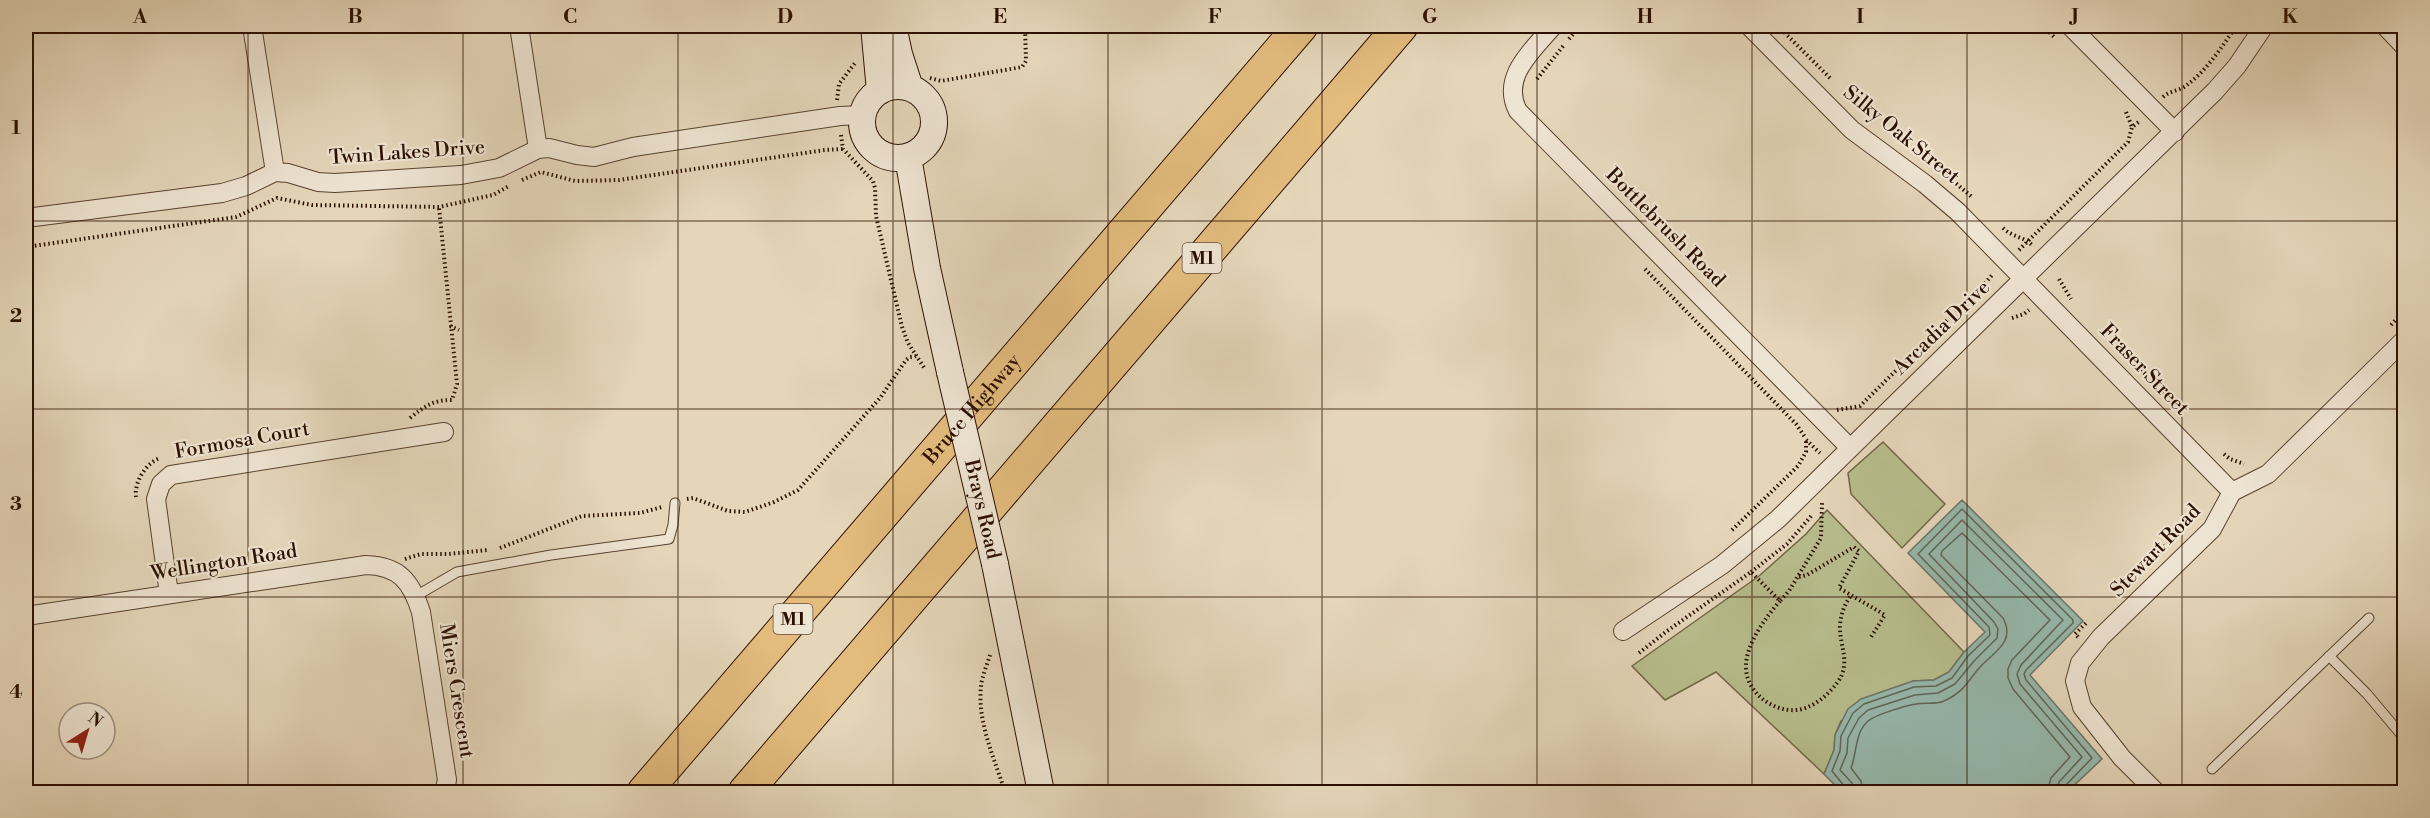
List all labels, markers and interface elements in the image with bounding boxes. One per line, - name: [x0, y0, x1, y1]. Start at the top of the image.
- text: A: [132, 5, 148, 30]
- text: B: [347, 5, 363, 30]
- text: C: [563, 5, 577, 30]
- text: D: [777, 5, 793, 30]
- text: E: [993, 5, 1007, 30]
- text: F: [1208, 5, 1222, 30]
- text: G: [1422, 5, 1438, 30]
- text: H: [1637, 5, 1654, 30]
- text: I: [1856, 5, 1864, 30]
- text: J: [2068, 5, 2079, 30]
- text: K: [2282, 5, 2299, 30]
- street label: Silky Oak Street: [1838, 80, 1964, 190]
- text: 1: [11, 116, 21, 141]
- street label: Twin Lakes Drive: [328, 135, 486, 171]
- street label: Bottlebrush Road: [1599, 162, 1730, 293]
- road number: M1: [1182, 243, 1222, 273]
- street label: Arcadia Drive: [1887, 275, 1996, 381]
- text: 2: [10, 304, 22, 329]
- street label: Fraser Street: [2094, 319, 2194, 421]
- street label: Bruce Highway: [917, 349, 1027, 471]
- street label: Formosa Court: [173, 417, 311, 465]
- street label: Brays Road: [958, 456, 1006, 562]
- text: 3: [10, 492, 22, 517]
- street label: Stewart Road: [2106, 499, 2207, 603]
- street label: Wellington Road: [148, 539, 300, 587]
- road number: M1: [774, 604, 812, 634]
- street label: Miers Crescent: [433, 622, 479, 760]
- text: 4: [9, 680, 23, 705]
- north arrow: [57, 701, 117, 761]
- text: N: [84, 708, 107, 732]

